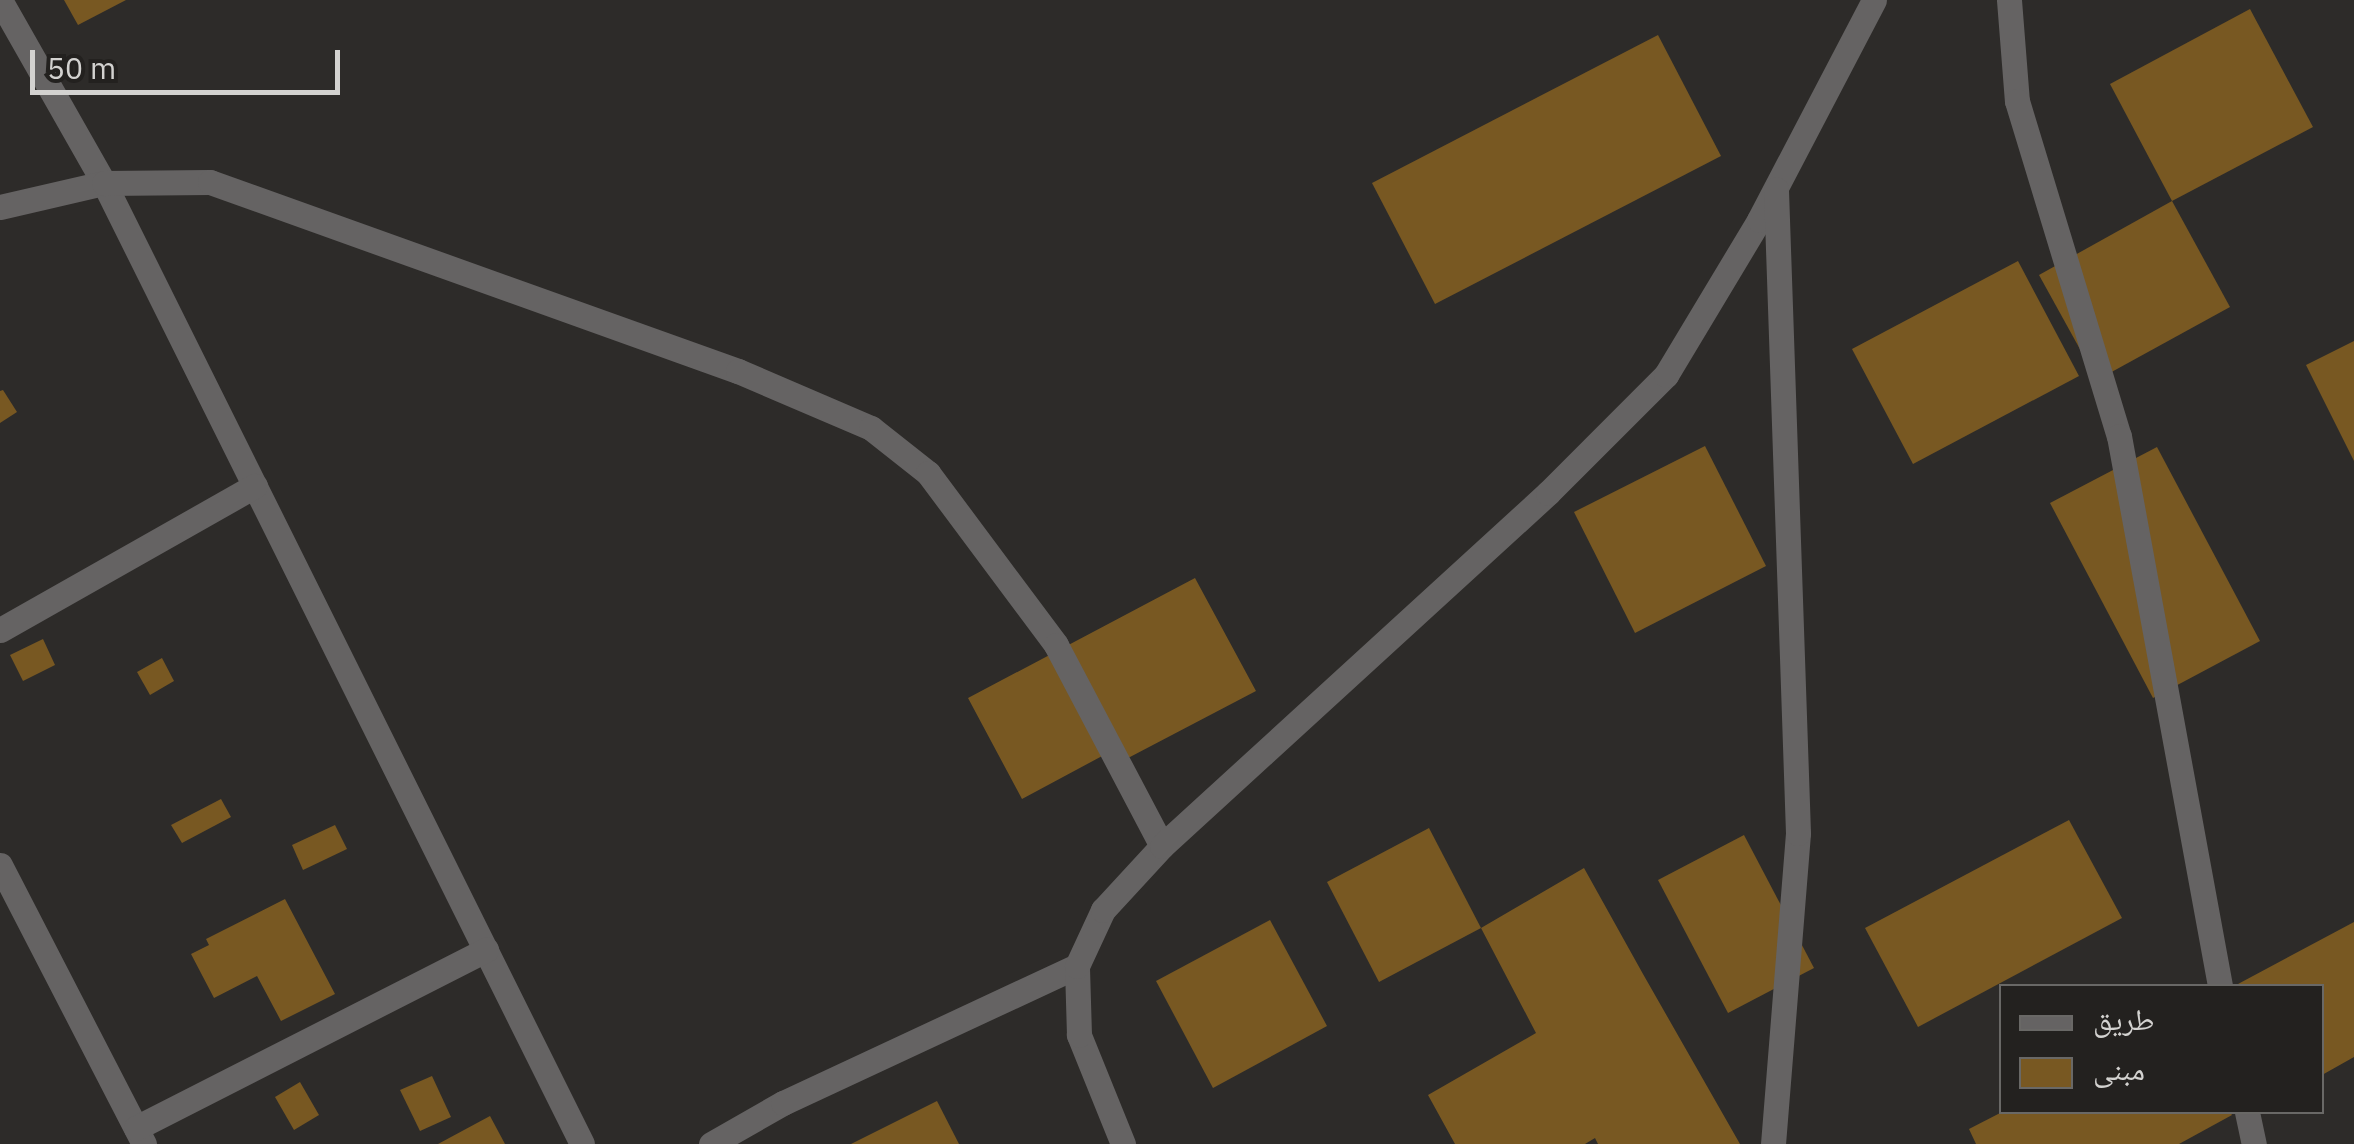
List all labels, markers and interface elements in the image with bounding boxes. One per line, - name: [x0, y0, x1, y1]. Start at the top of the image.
- scale bar: [35, 30, 345, 92]
- text: 50 m: [47, 48, 116, 87]
- legend: [1999, 984, 2324, 1114]
- text: طريق: [2093, 999, 2154, 1038]
- text: مبنى: [2093, 1049, 2145, 1088]

